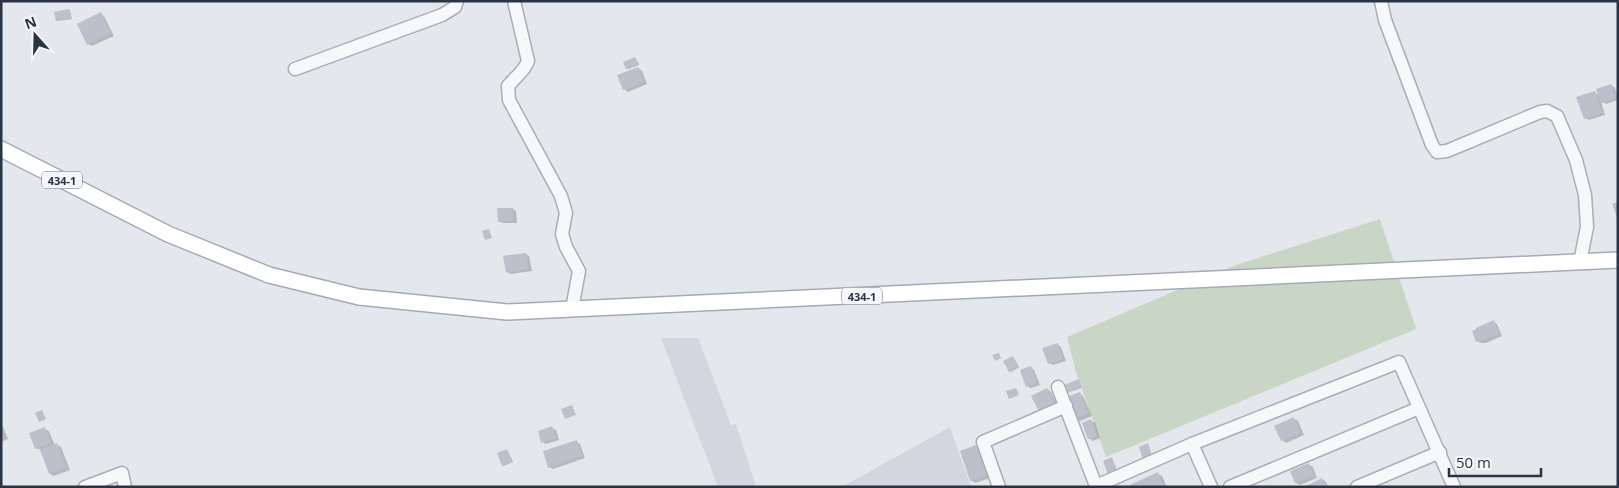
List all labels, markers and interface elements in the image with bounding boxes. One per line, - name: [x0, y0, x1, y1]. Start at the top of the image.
- north arrow: [10, 10, 60, 60]
- text: N: [22, 11, 39, 33]
- road number: 434-1: [42, 172, 82, 188]
- road number: 434-1: [842, 288, 882, 304]
- scale bar: [1449, 446, 1542, 478]
- text: 50 m: [1456, 452, 1491, 472]

